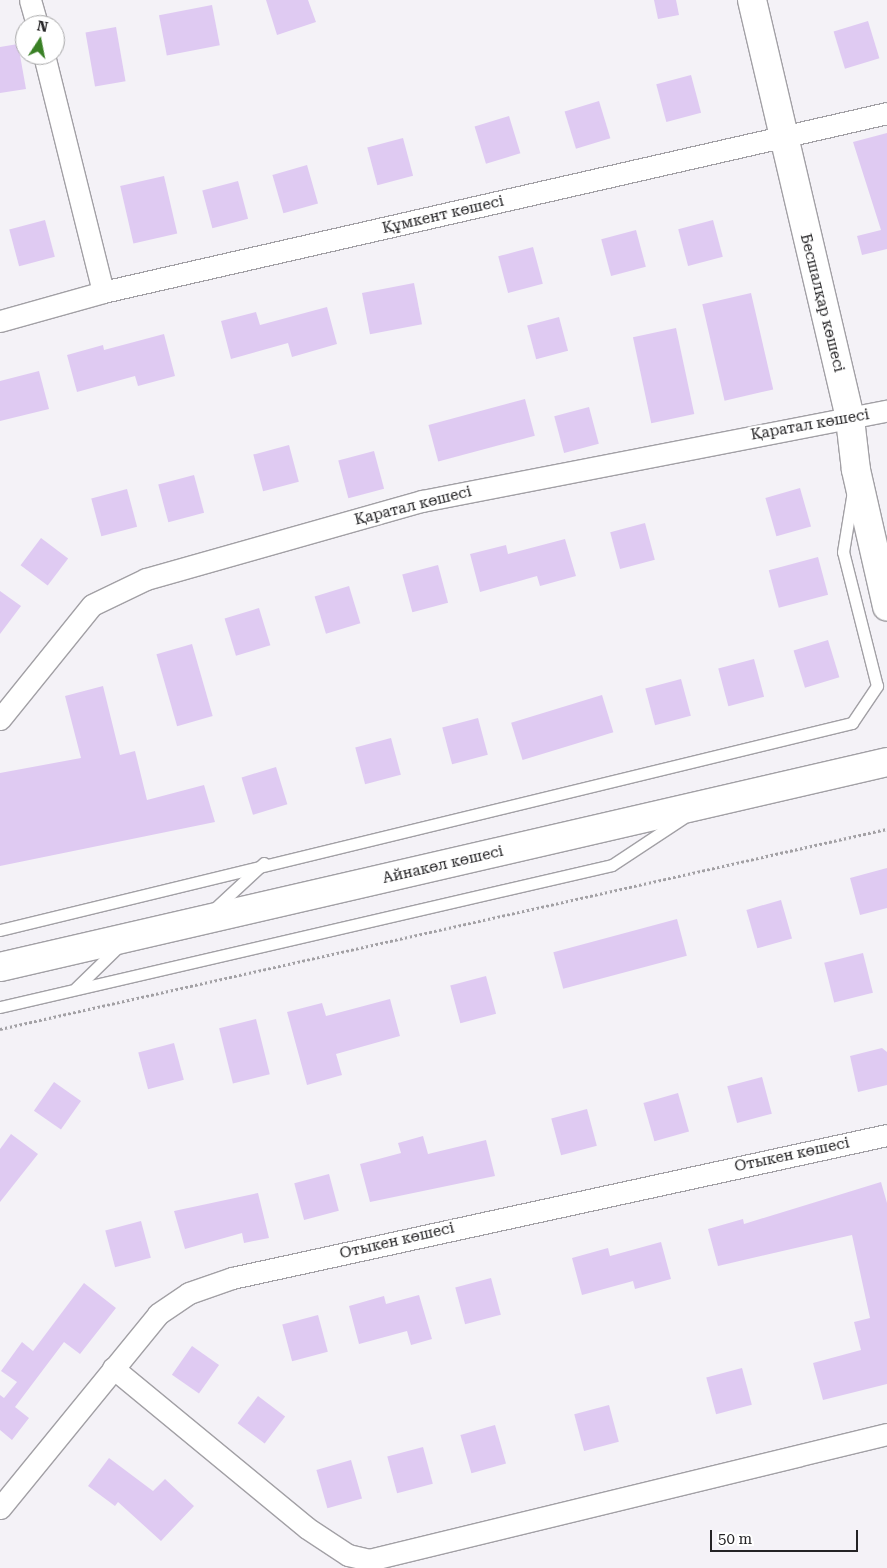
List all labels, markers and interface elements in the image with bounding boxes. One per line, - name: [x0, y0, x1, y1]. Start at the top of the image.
- north arrow: [15, 15, 65, 65]
- text: N: [36, 17, 49, 35]
- street label: Құмкент көшесі: [380, 192, 506, 238]
- street label: Бесшалқар көшесі: [796, 232, 848, 374]
- street label: Қаратал көшесі: [749, 406, 871, 444]
- street label: Қаратал көшесі: [353, 483, 473, 529]
- street label: Айнакөл көшесі: [381, 842, 505, 888]
- street label: Отыкен көшесі: [733, 1134, 851, 1176]
- street label: Отыкен көшесі: [338, 1219, 456, 1263]
- scale bar: [712, 1520, 860, 1552]
- text: 50 m: [718, 1530, 752, 1548]

